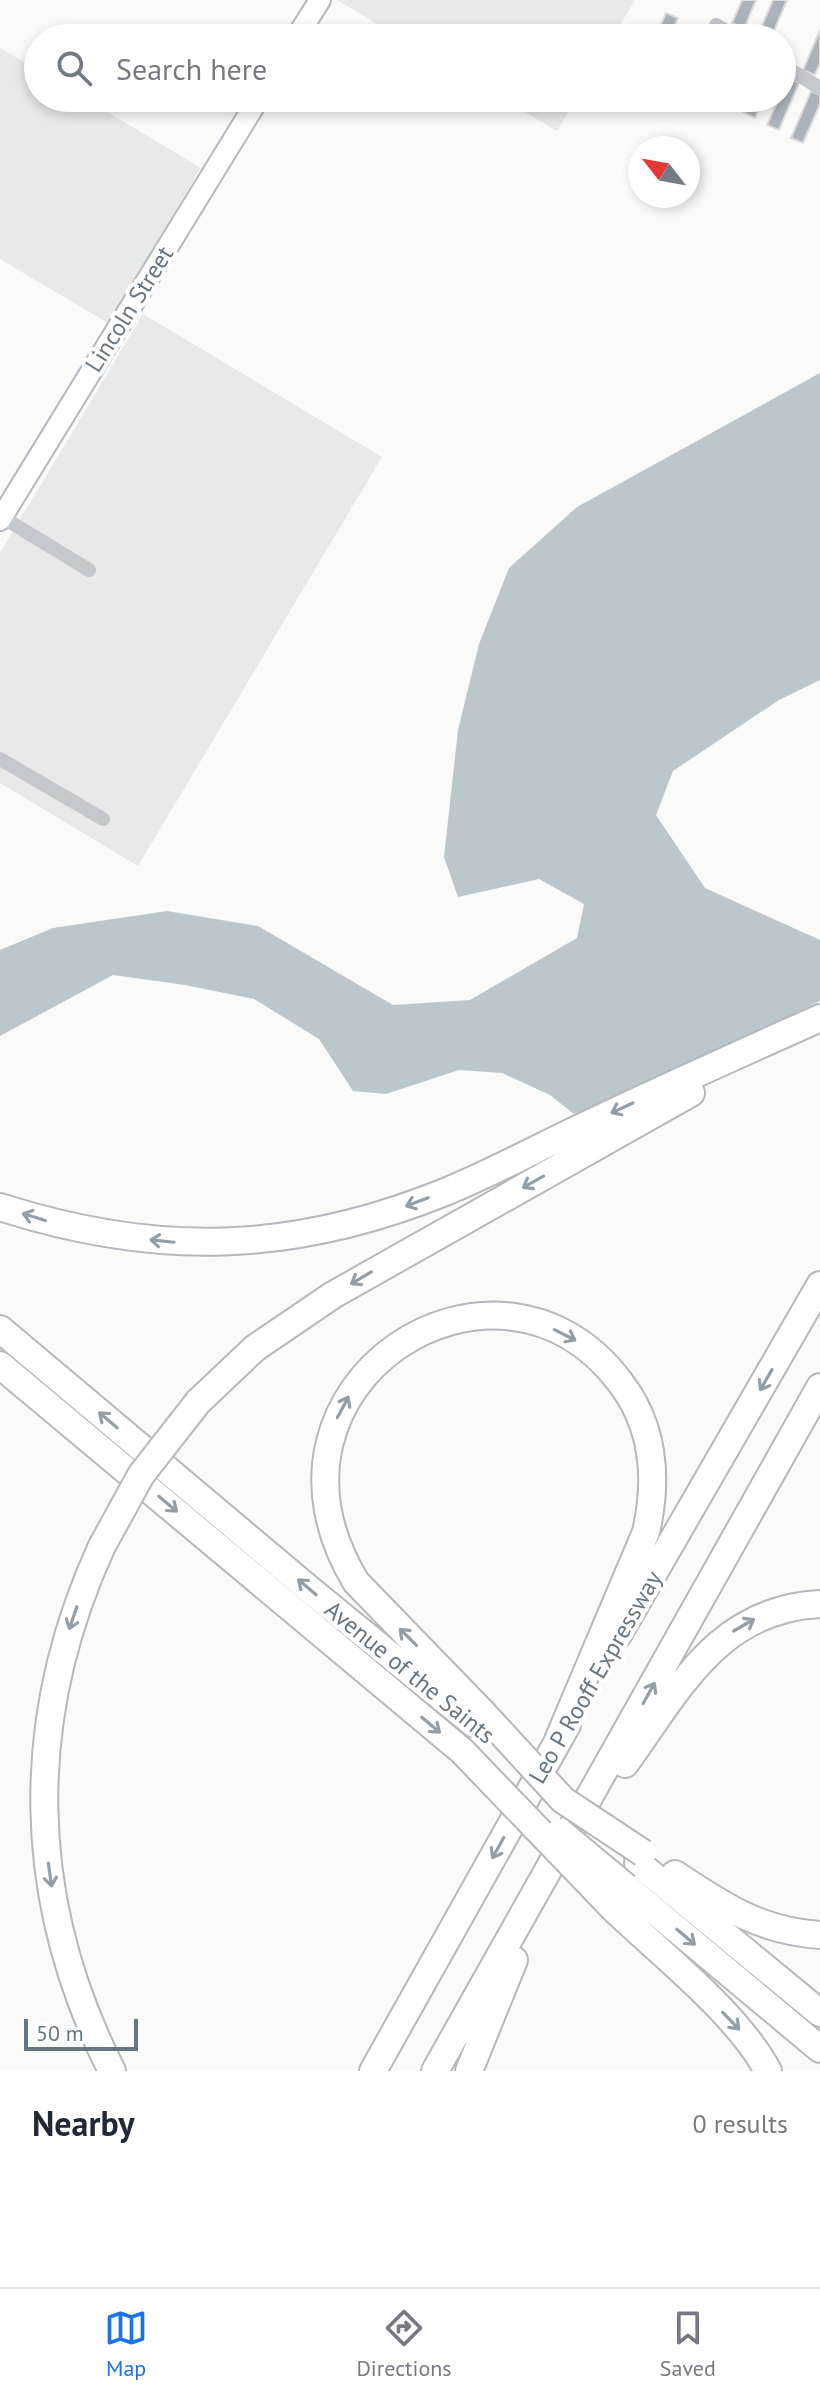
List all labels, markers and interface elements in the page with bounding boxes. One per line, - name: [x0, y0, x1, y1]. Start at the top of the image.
- search box: [24, 24, 796, 112]
- icon: search: [52, 46, 96, 90]
- text: Search here: [116, 49, 267, 88]
- north arrow: [628, 136, 700, 208]
- street label: Lincoln Street: [78, 240, 180, 378]
- one-way arrow: [610, 1101, 634, 1116]
- one-way arrow: [521, 1175, 545, 1190]
- one-way arrow: [405, 1196, 429, 1210]
- one-way arrow: [22, 1209, 47, 1224]
- one-way arrow: [149, 1234, 175, 1249]
- one-way arrow: [350, 1270, 373, 1286]
- one-way arrow: [553, 1328, 576, 1343]
- one-way arrow: [758, 1368, 774, 1391]
- one-way arrow: [336, 1396, 351, 1420]
- one-way arrow: [98, 1411, 119, 1429]
- one-way arrow: [157, 1495, 177, 1513]
- street label: Leo P Rooff Expressway: [521, 1565, 669, 1789]
- one-way arrow: [297, 1578, 318, 1596]
- street label: Avenue of the Saints: [319, 1594, 501, 1750]
- one-way arrow: [64, 1605, 79, 1630]
- one-way arrow: [732, 1617, 755, 1633]
- one-way arrow: [399, 1628, 418, 1647]
- one-way arrow: [641, 1682, 657, 1705]
- one-way arrow: [421, 1716, 441, 1734]
- one-way arrow: [489, 1836, 505, 1859]
- one-way arrow: [43, 1861, 58, 1887]
- one-way arrow: [676, 1928, 696, 1946]
- one-way arrow: [721, 2011, 740, 2030]
- scale bar: [24, 2015, 138, 2051]
- text: 50 m: [36, 2019, 84, 2047]
- text: Nearby: [32, 2101, 134, 2145]
- text: 0 results: [693, 2107, 788, 2140]
- tab: Map: [104, 2306, 148, 2382]
- tab: Directions: [356, 2306, 452, 2382]
- tab: Saved: [660, 2306, 716, 2382]

